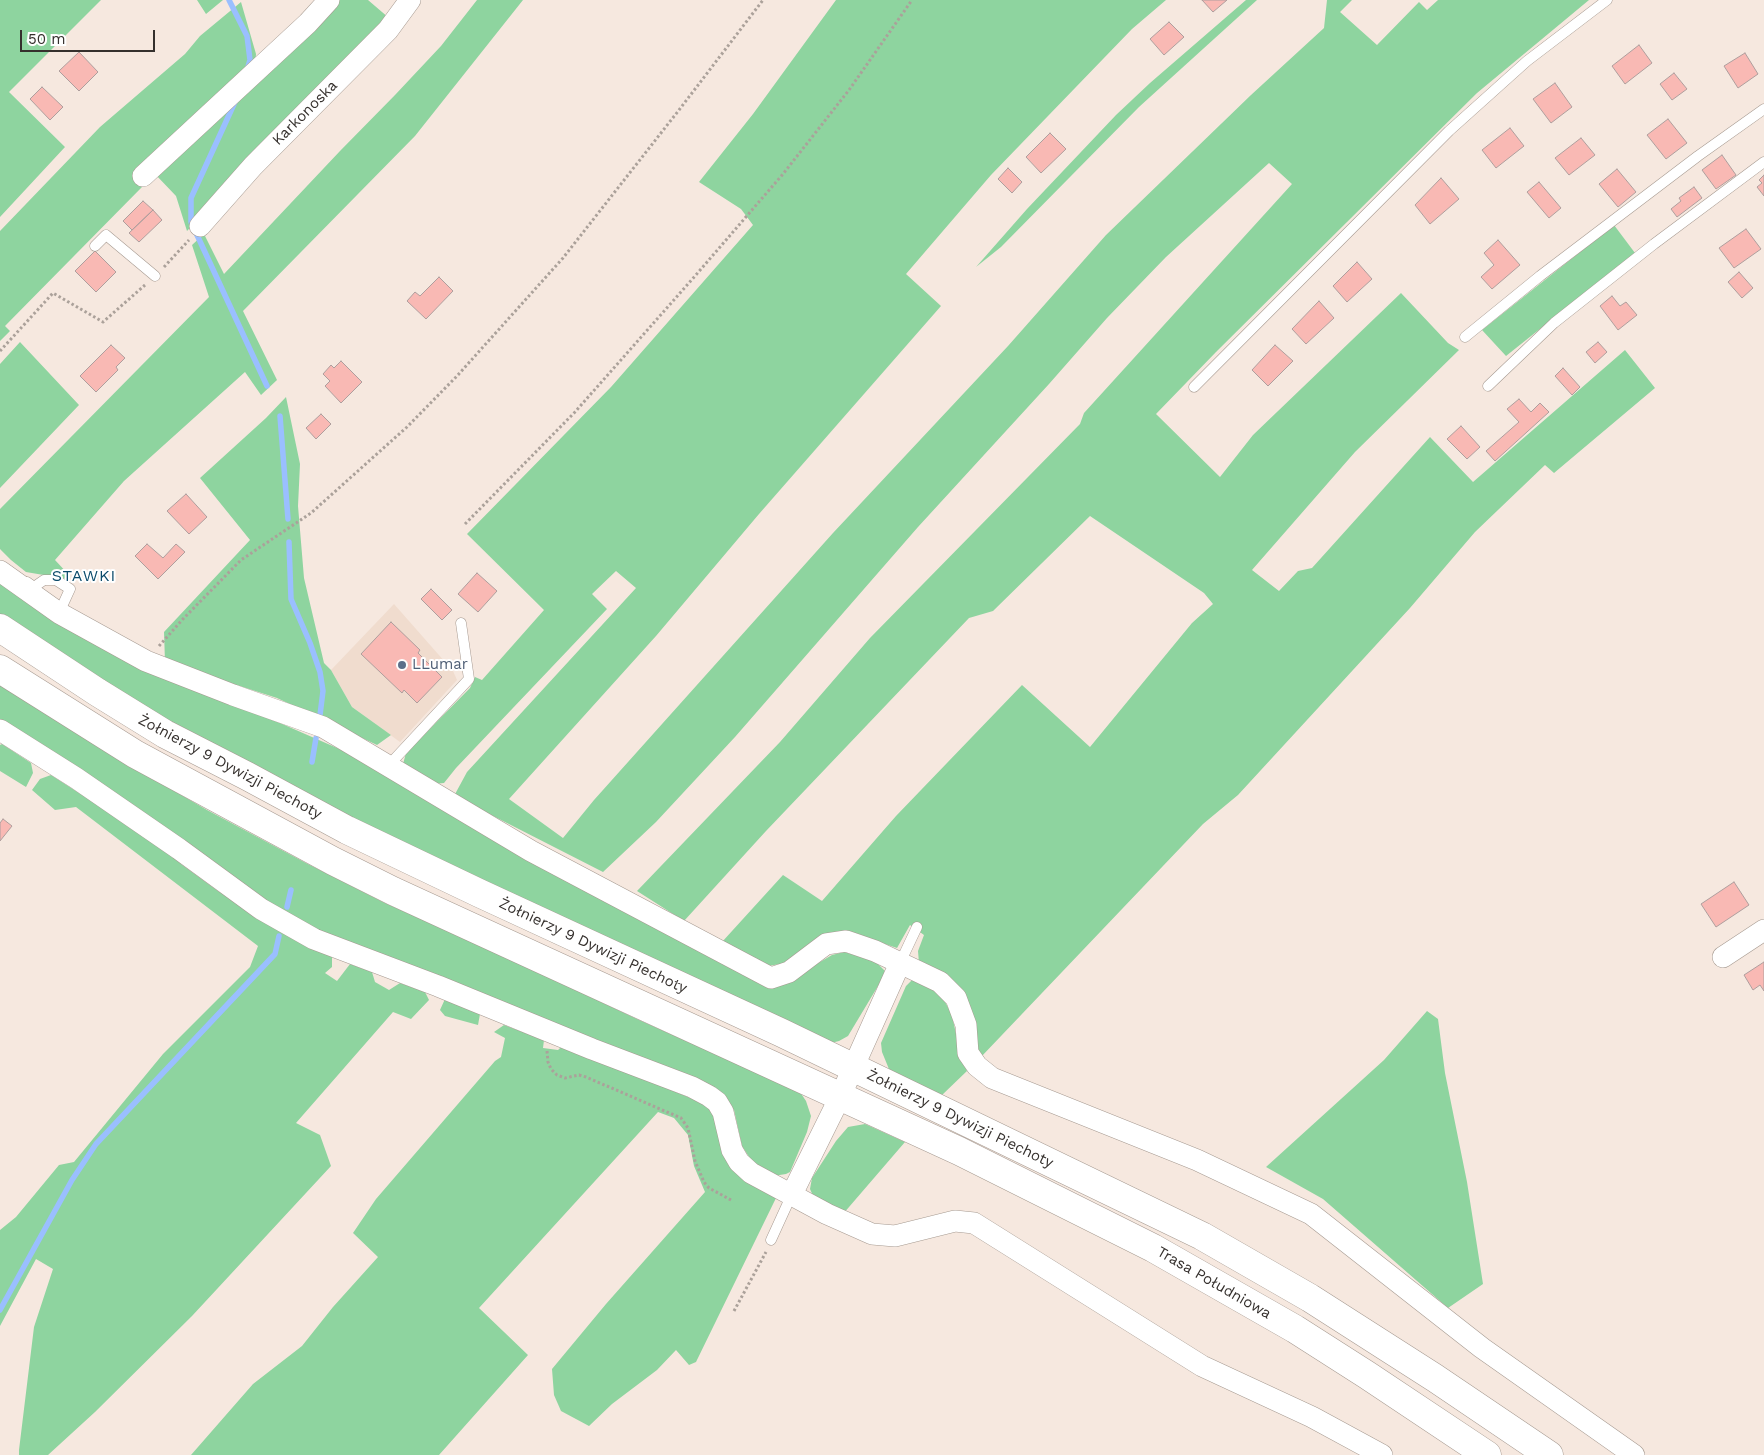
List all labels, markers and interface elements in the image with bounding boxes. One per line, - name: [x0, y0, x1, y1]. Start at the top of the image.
- scale bar: [22, 20, 158, 52]
- text: 50 m: [28, 30, 65, 48]
- street label: Karkonoska: [269, 77, 341, 149]
- district label: STAWKI: [51, 566, 117, 586]
- place label: LLumar: [412, 656, 468, 674]
- marker: LLumar: [396, 659, 408, 671]
- street label: Żołnierzy 9 Dywizji Piechoty: [135, 711, 325, 823]
- street label: Żołnierzy 9 Dywizji Piechoty: [496, 894, 690, 998]
- street label: Żołnierzy 9 Dywizji Piechoty: [864, 1066, 1056, 1172]
- street label: Trasa Południowa: [1154, 1243, 1274, 1323]

